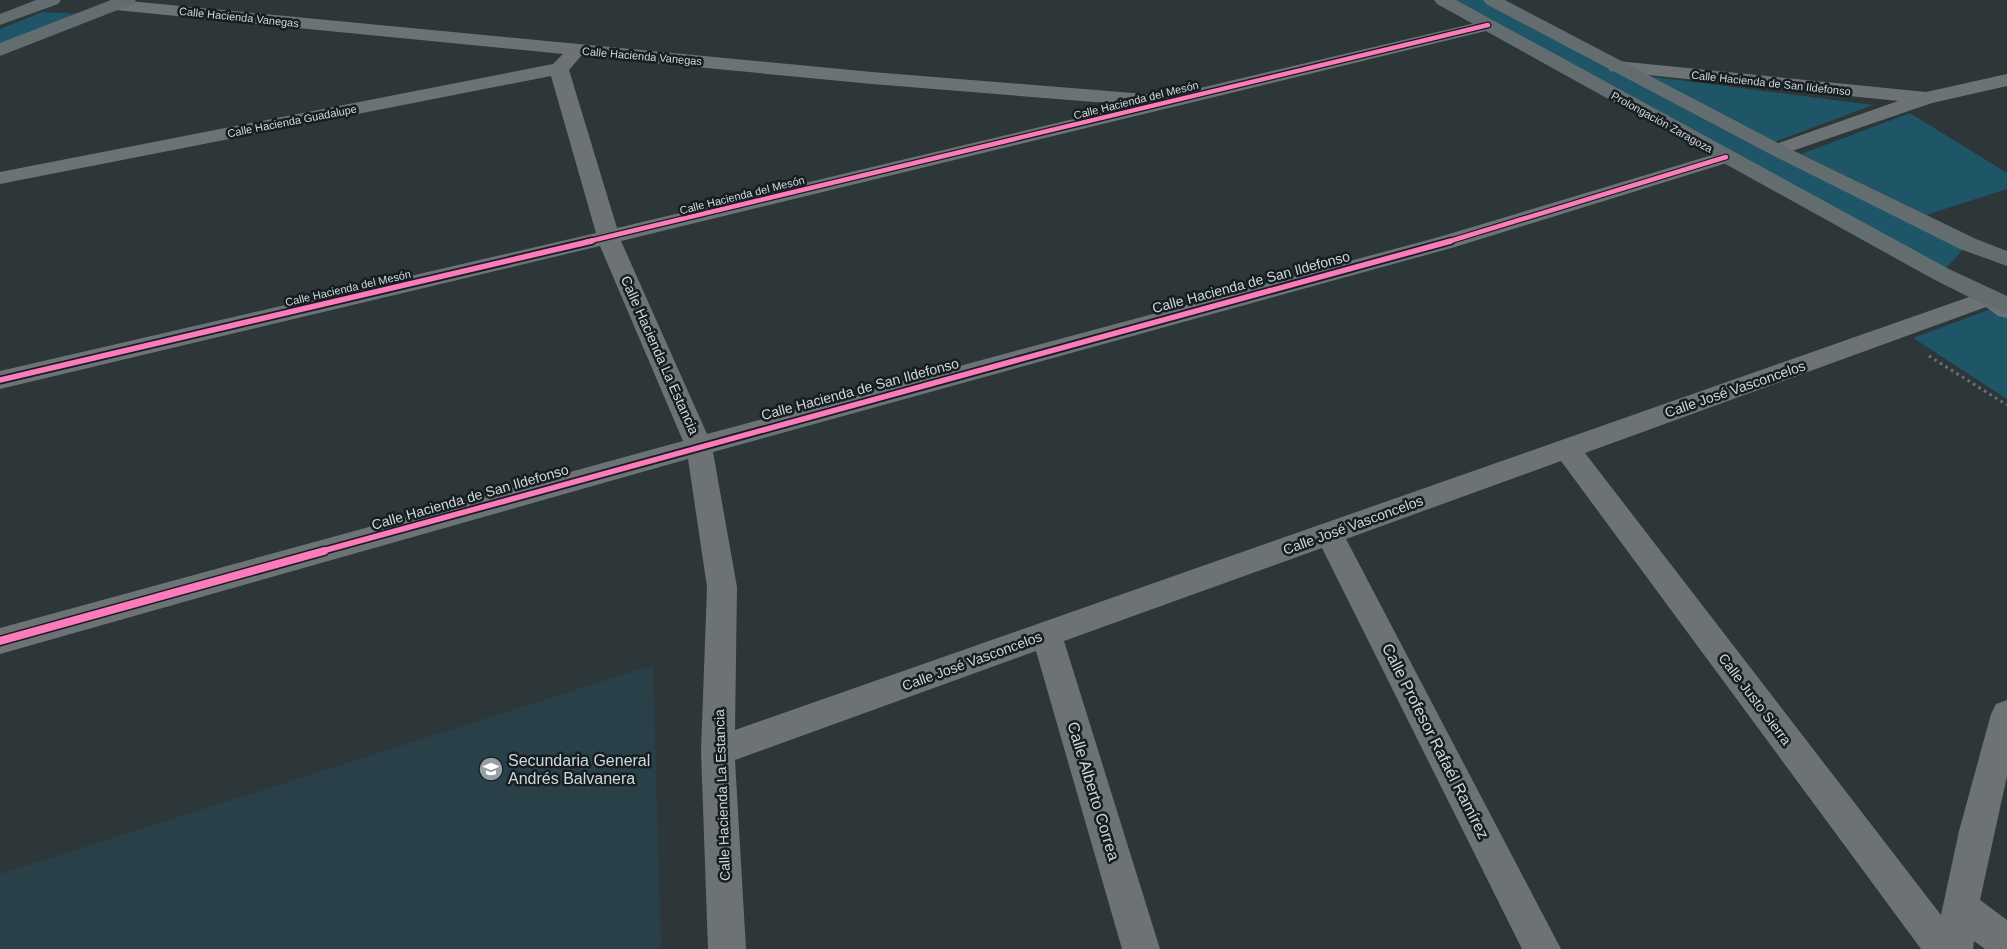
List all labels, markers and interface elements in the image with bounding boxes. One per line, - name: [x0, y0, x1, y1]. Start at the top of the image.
- street label: Calle Hacienda Vanegas: [179, 5, 300, 29]
- street label: Calle Hacienda Vanegas: [582, 45, 703, 67]
- street label: Calle Hacienda de San Ildefonso: [1691, 69, 1851, 97]
- street label: Calle Hacienda del Mesón: [1072, 79, 1200, 121]
- street label: Prolongación Zaragoza: [1609, 89, 1715, 155]
- street label: Calle Hacienda Guadalupe: [226, 103, 358, 139]
- street label: Calle Hacienda del Mesón: [678, 174, 806, 216]
- street label: Calle Hacienda de San Ildefonso: [1150, 248, 1352, 316]
- street label: Calle Hacienda del Mesón: [284, 268, 412, 308]
- street label: Calle Hacienda La Estancia: [618, 273, 702, 437]
- street label: Calle Hacienda de San Ildefonso: [759, 355, 961, 423]
- street label: Calle José Vasconcelos: [1663, 357, 1807, 421]
- street label: Calle Hacienda de San Ildefonso: [370, 461, 570, 533]
- street label: Calle José Vasconcelos: [1281, 492, 1425, 558]
- street label: Calle José Vasconcelos: [900, 628, 1044, 694]
- street label: Calle Profesor Rafaél Ramírez: [1379, 641, 1492, 842]
- street label: Calle Justo Sierra: [1715, 650, 1795, 748]
- street label: Calle Hacienda La Estancia: [711, 709, 733, 881]
- street label: Calle Alberto Correa: [1064, 720, 1123, 863]
- place label: Secundaria General Andrés Balvanera: [508, 752, 650, 787]
- school or university icon: Secundaria General Andrés Balvanera: [478, 756, 504, 782]

